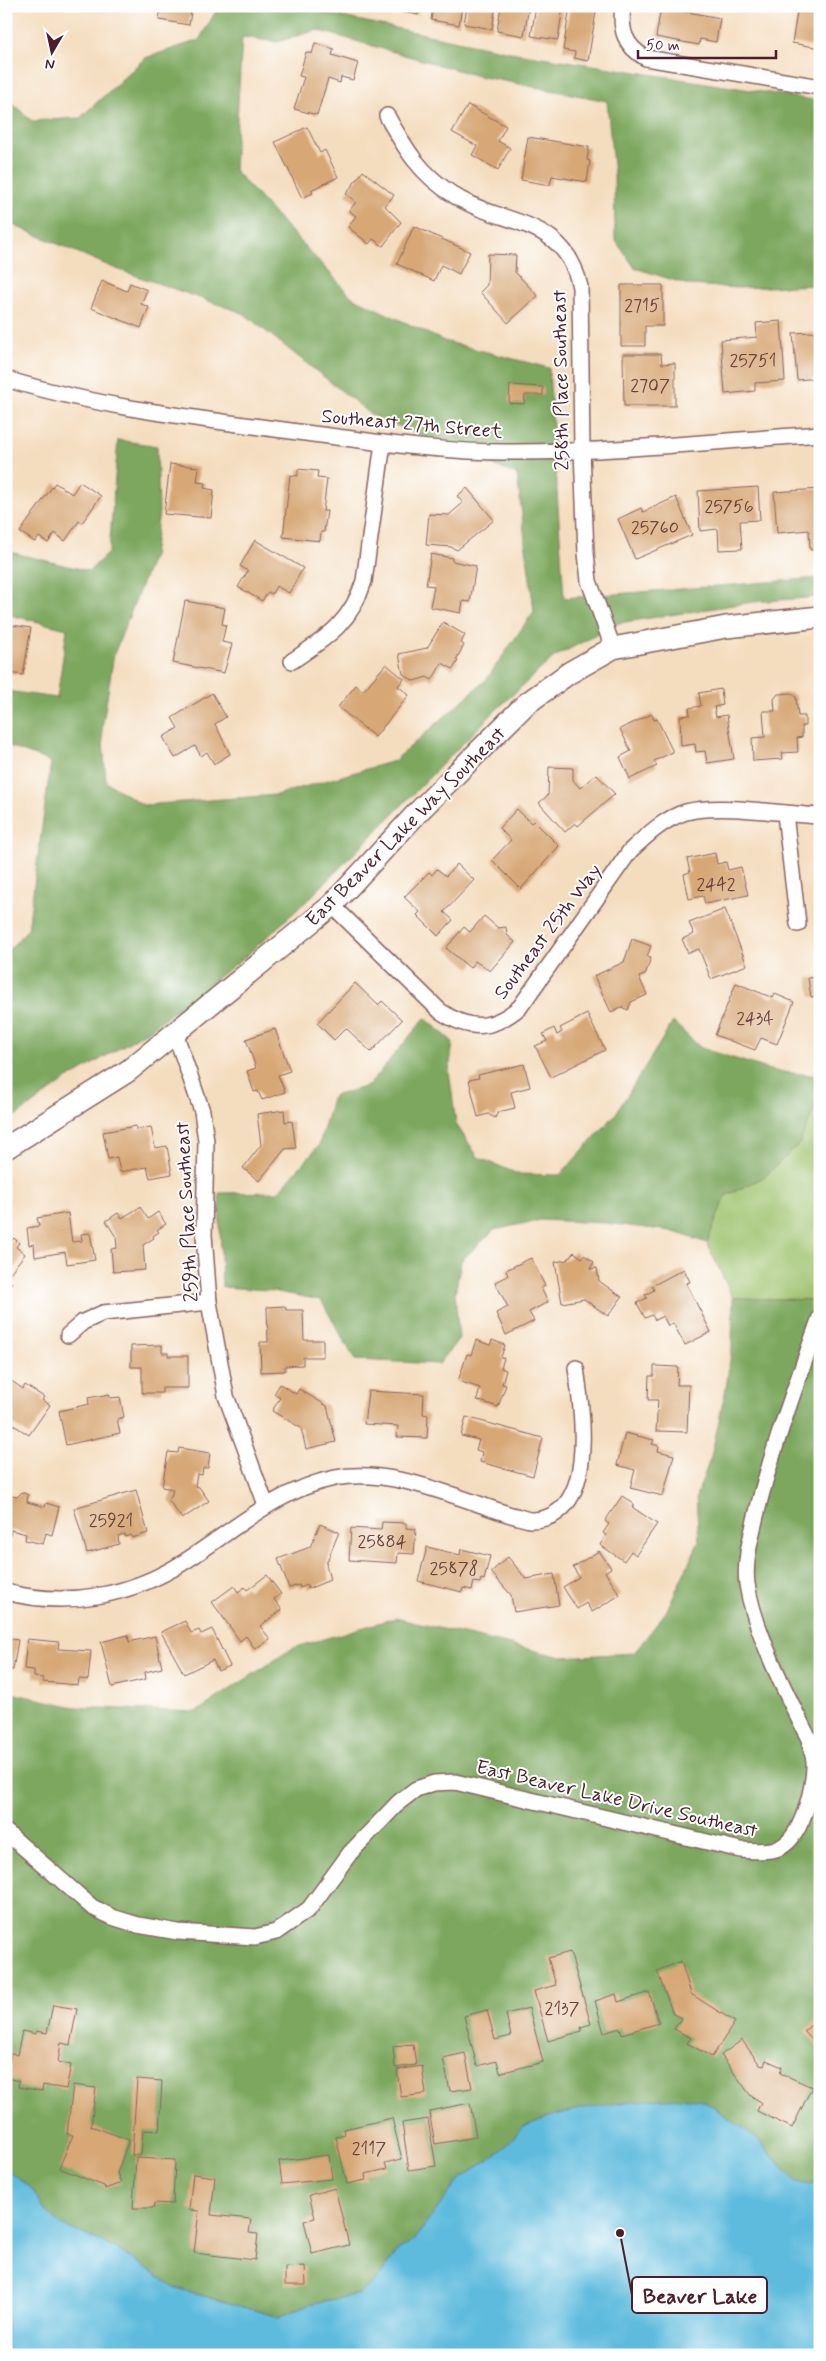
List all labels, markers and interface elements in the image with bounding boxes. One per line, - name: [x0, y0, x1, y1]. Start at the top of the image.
- north arrow: [28, 28, 78, 78]
- scale bar: [638, 28, 776, 60]
- text: 50 m: [646, 36, 680, 56]
- text: N: [44, 54, 56, 73]
- street label: 258th Place Southeast: [546, 289, 577, 471]
- house number: 2715: [624, 294, 660, 318]
- house number: 25751: [730, 349, 777, 373]
- house number: 2707: [630, 374, 670, 398]
- street label: Southeast 27th Street: [320, 403, 504, 446]
- house number: 25756: [704, 495, 754, 519]
- house number: 25760: [631, 516, 679, 540]
- street label: East Beaver Lake Way Southeast: [300, 721, 512, 933]
- street label: Southeast 25th Way: [488, 858, 608, 1005]
- house number: 2442: [696, 873, 736, 897]
- house number: 2434: [736, 1007, 774, 1031]
- street label: 259th Place Southeast: [169, 1121, 206, 1303]
- house number: 25921: [89, 1509, 133, 1533]
- house number: 25884: [357, 1530, 407, 1554]
- house number: 25878: [430, 1557, 478, 1581]
- street label: East Beaver Lake Drive Southeast: [473, 1754, 760, 1845]
- house number: 2137: [545, 1997, 579, 2021]
- house number: 2117: [352, 2137, 386, 2161]
- callout: Beaver Lake: [632, 2277, 767, 2313]
- text: Beaver Lake: [643, 2283, 757, 2311]

